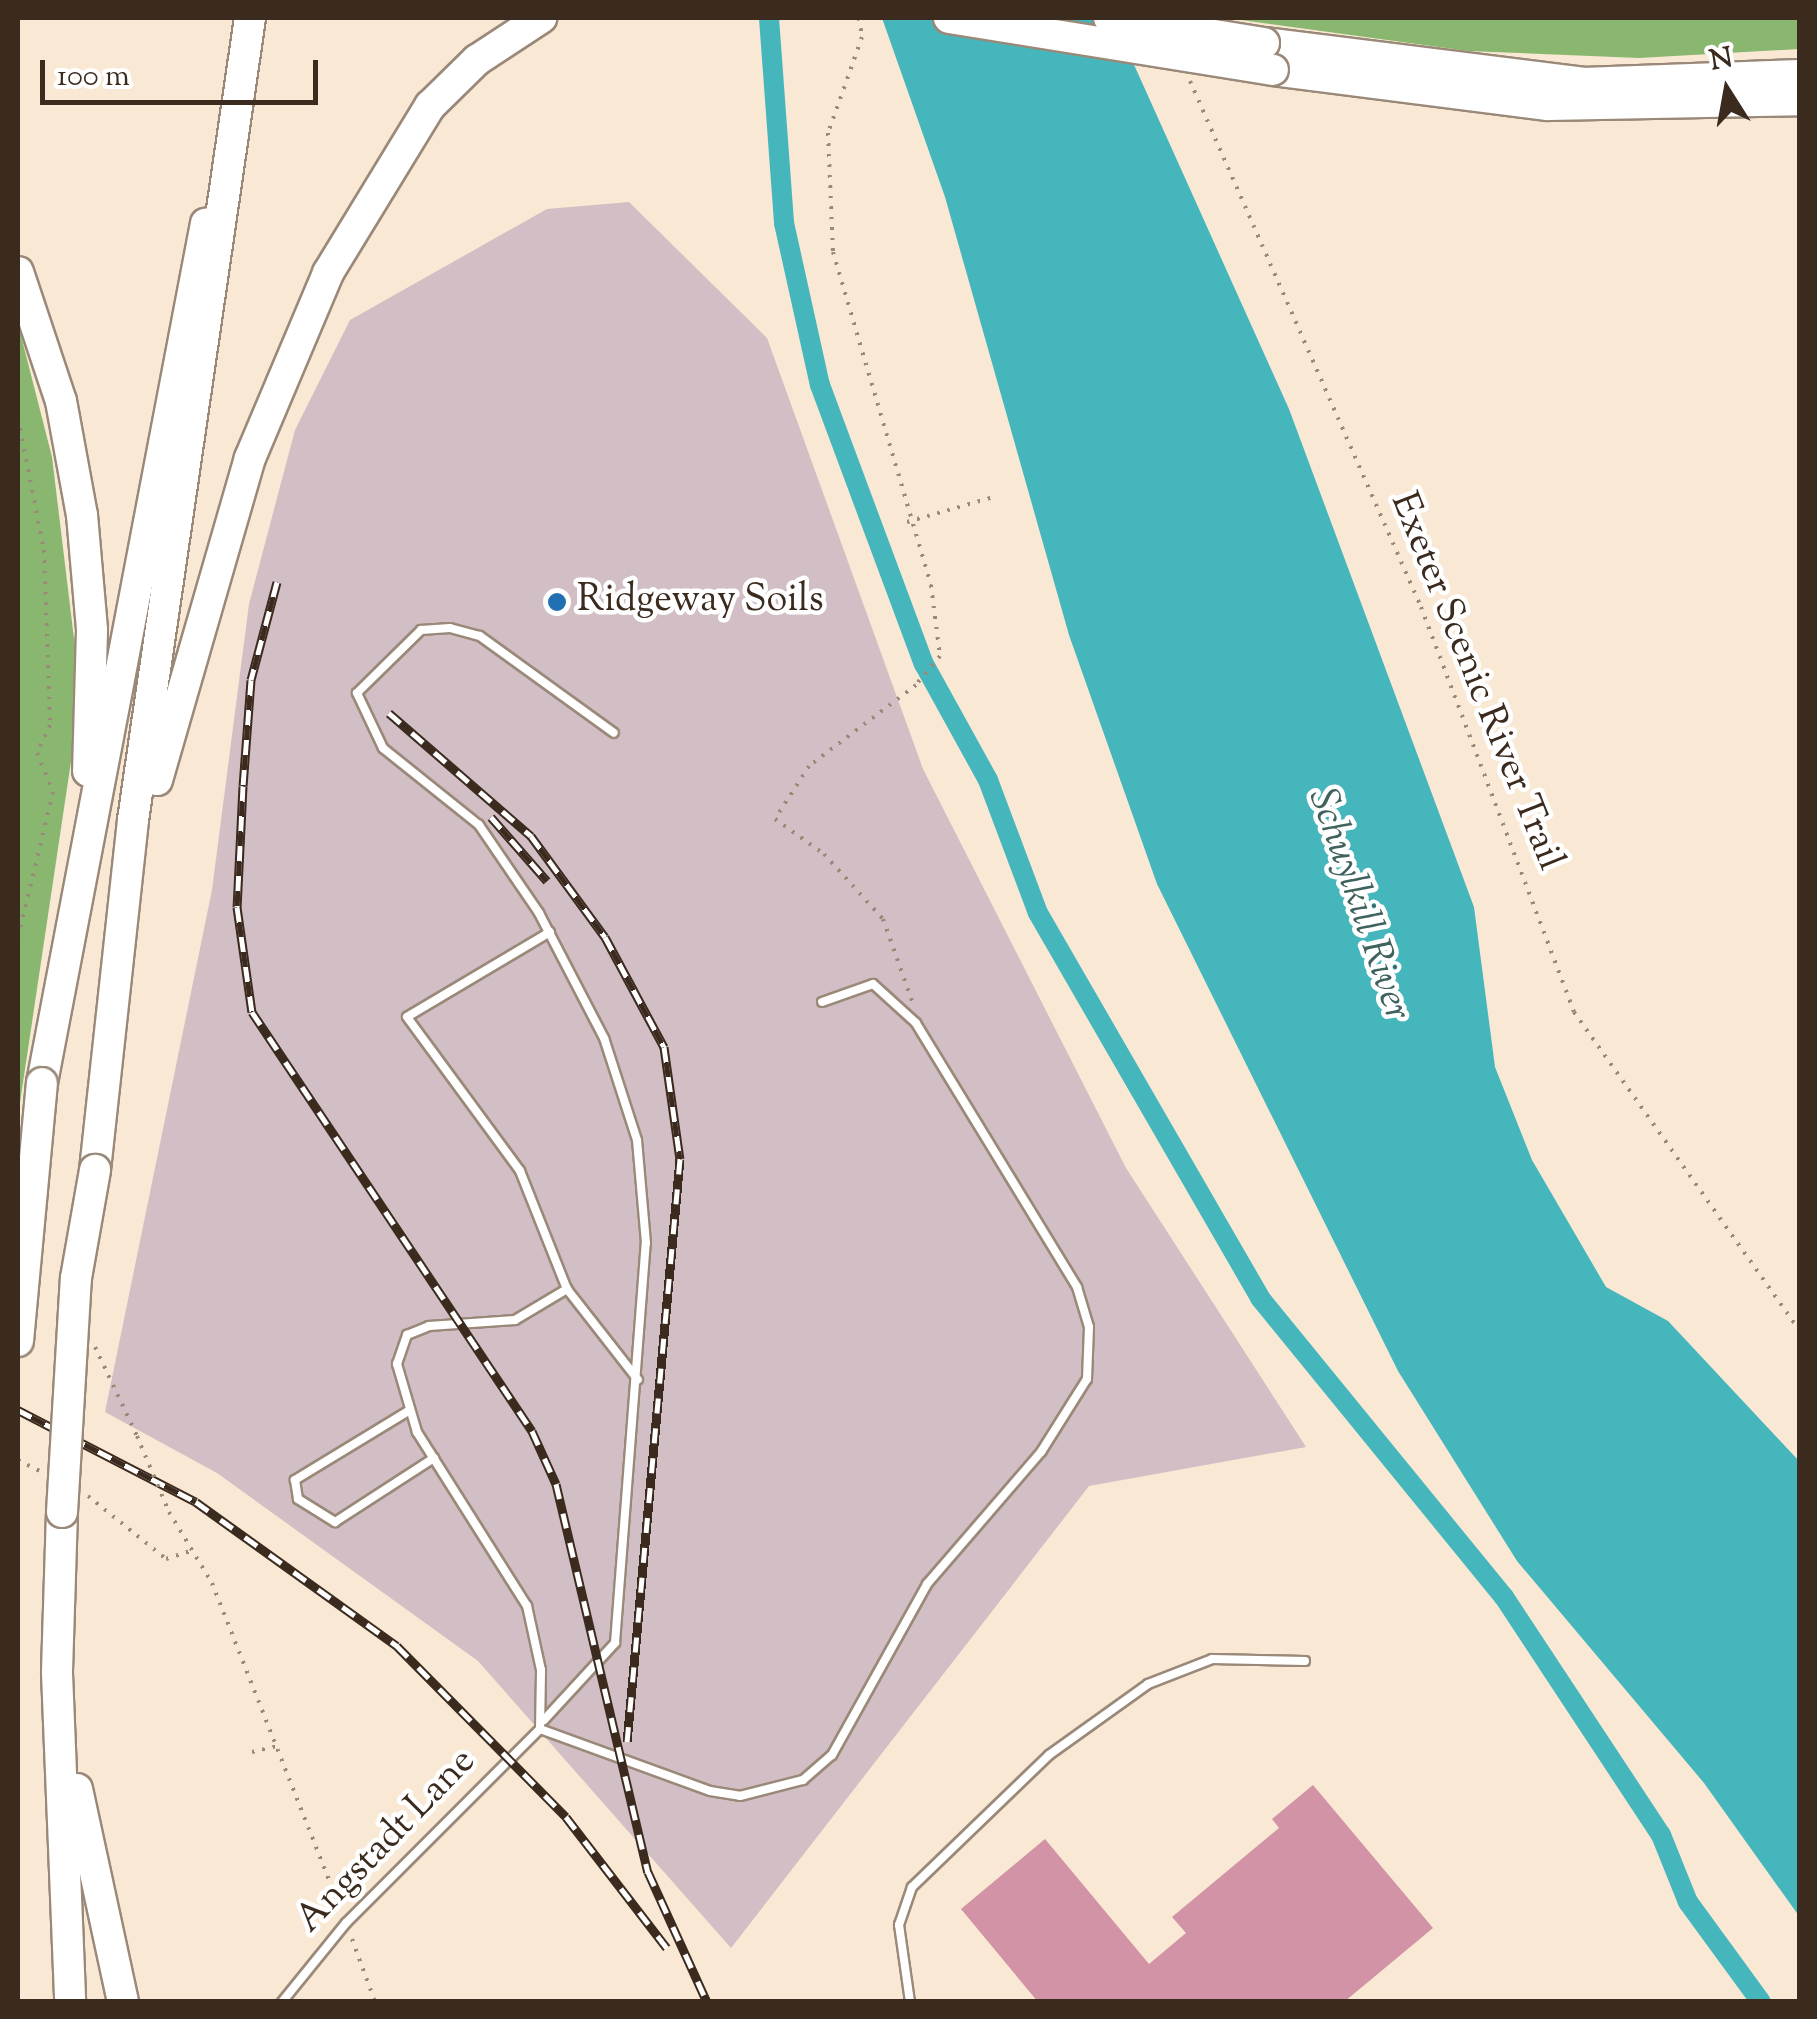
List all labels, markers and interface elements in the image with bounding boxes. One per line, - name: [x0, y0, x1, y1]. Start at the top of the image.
- text: N: [1706, 39, 1736, 82]
- scale bar: [45, 40, 322, 102]
- north arrow: [1677, 40, 1777, 140]
- text: 100 m: [57, 56, 130, 99]
- street label: Exeter Scenic River Trail: [1378, 487, 1572, 877]
- place label: Ridgeway Soils: [577, 579, 824, 625]
- marker: Ridgeway Soils: [546, 591, 568, 613]
- water label: Schuylkill River: [1296, 783, 1420, 1027]
- street label: Angstadt Lane: [288, 1740, 486, 1944]

